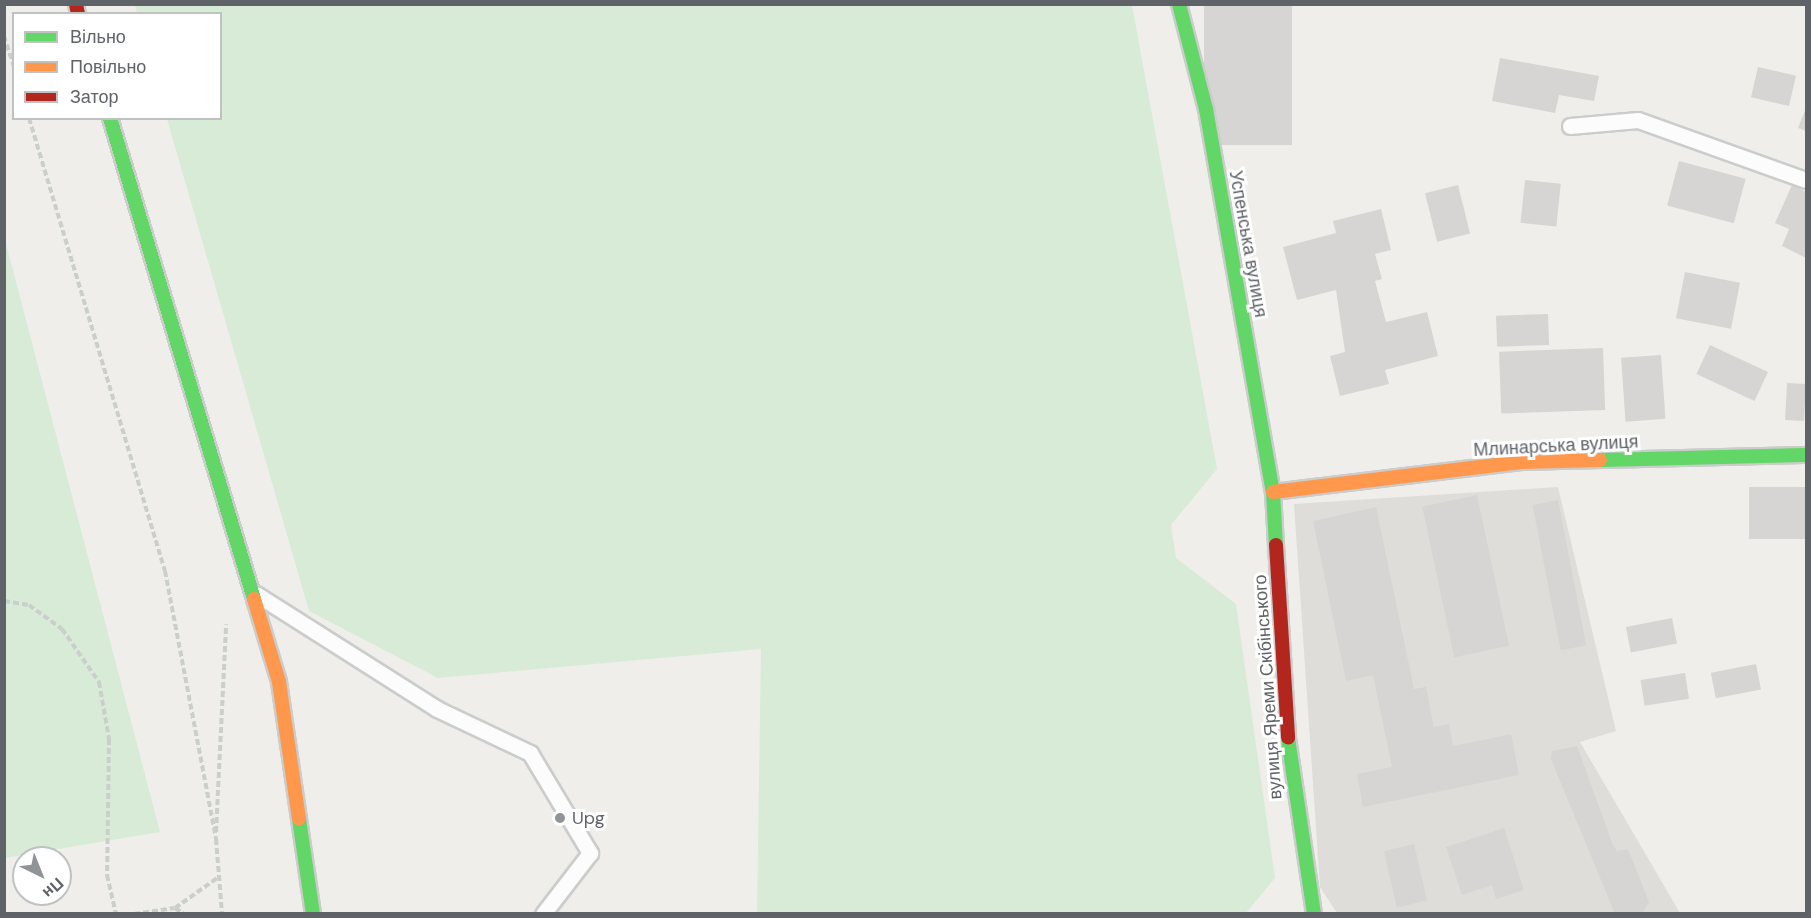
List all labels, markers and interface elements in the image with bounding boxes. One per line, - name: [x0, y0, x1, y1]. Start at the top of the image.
- legend: [12, 12, 222, 120]
- text: Вільно: [70, 25, 126, 49]
- text: Повільно: [70, 55, 146, 79]
- text: Затор: [70, 85, 119, 109]
- street label: Успенська вулиця: [1224, 169, 1272, 319]
- street label: Млинарська вулиця: [1473, 431, 1639, 461]
- street label: вулиця Яреми Скібінського: [1249, 574, 1287, 800]
- place label: Upg: [572, 807, 605, 829]
- marker: Upg: [553, 811, 567, 825]
- north arrow: [12, 846, 72, 906]
- text: Пн: [38, 873, 68, 903]

